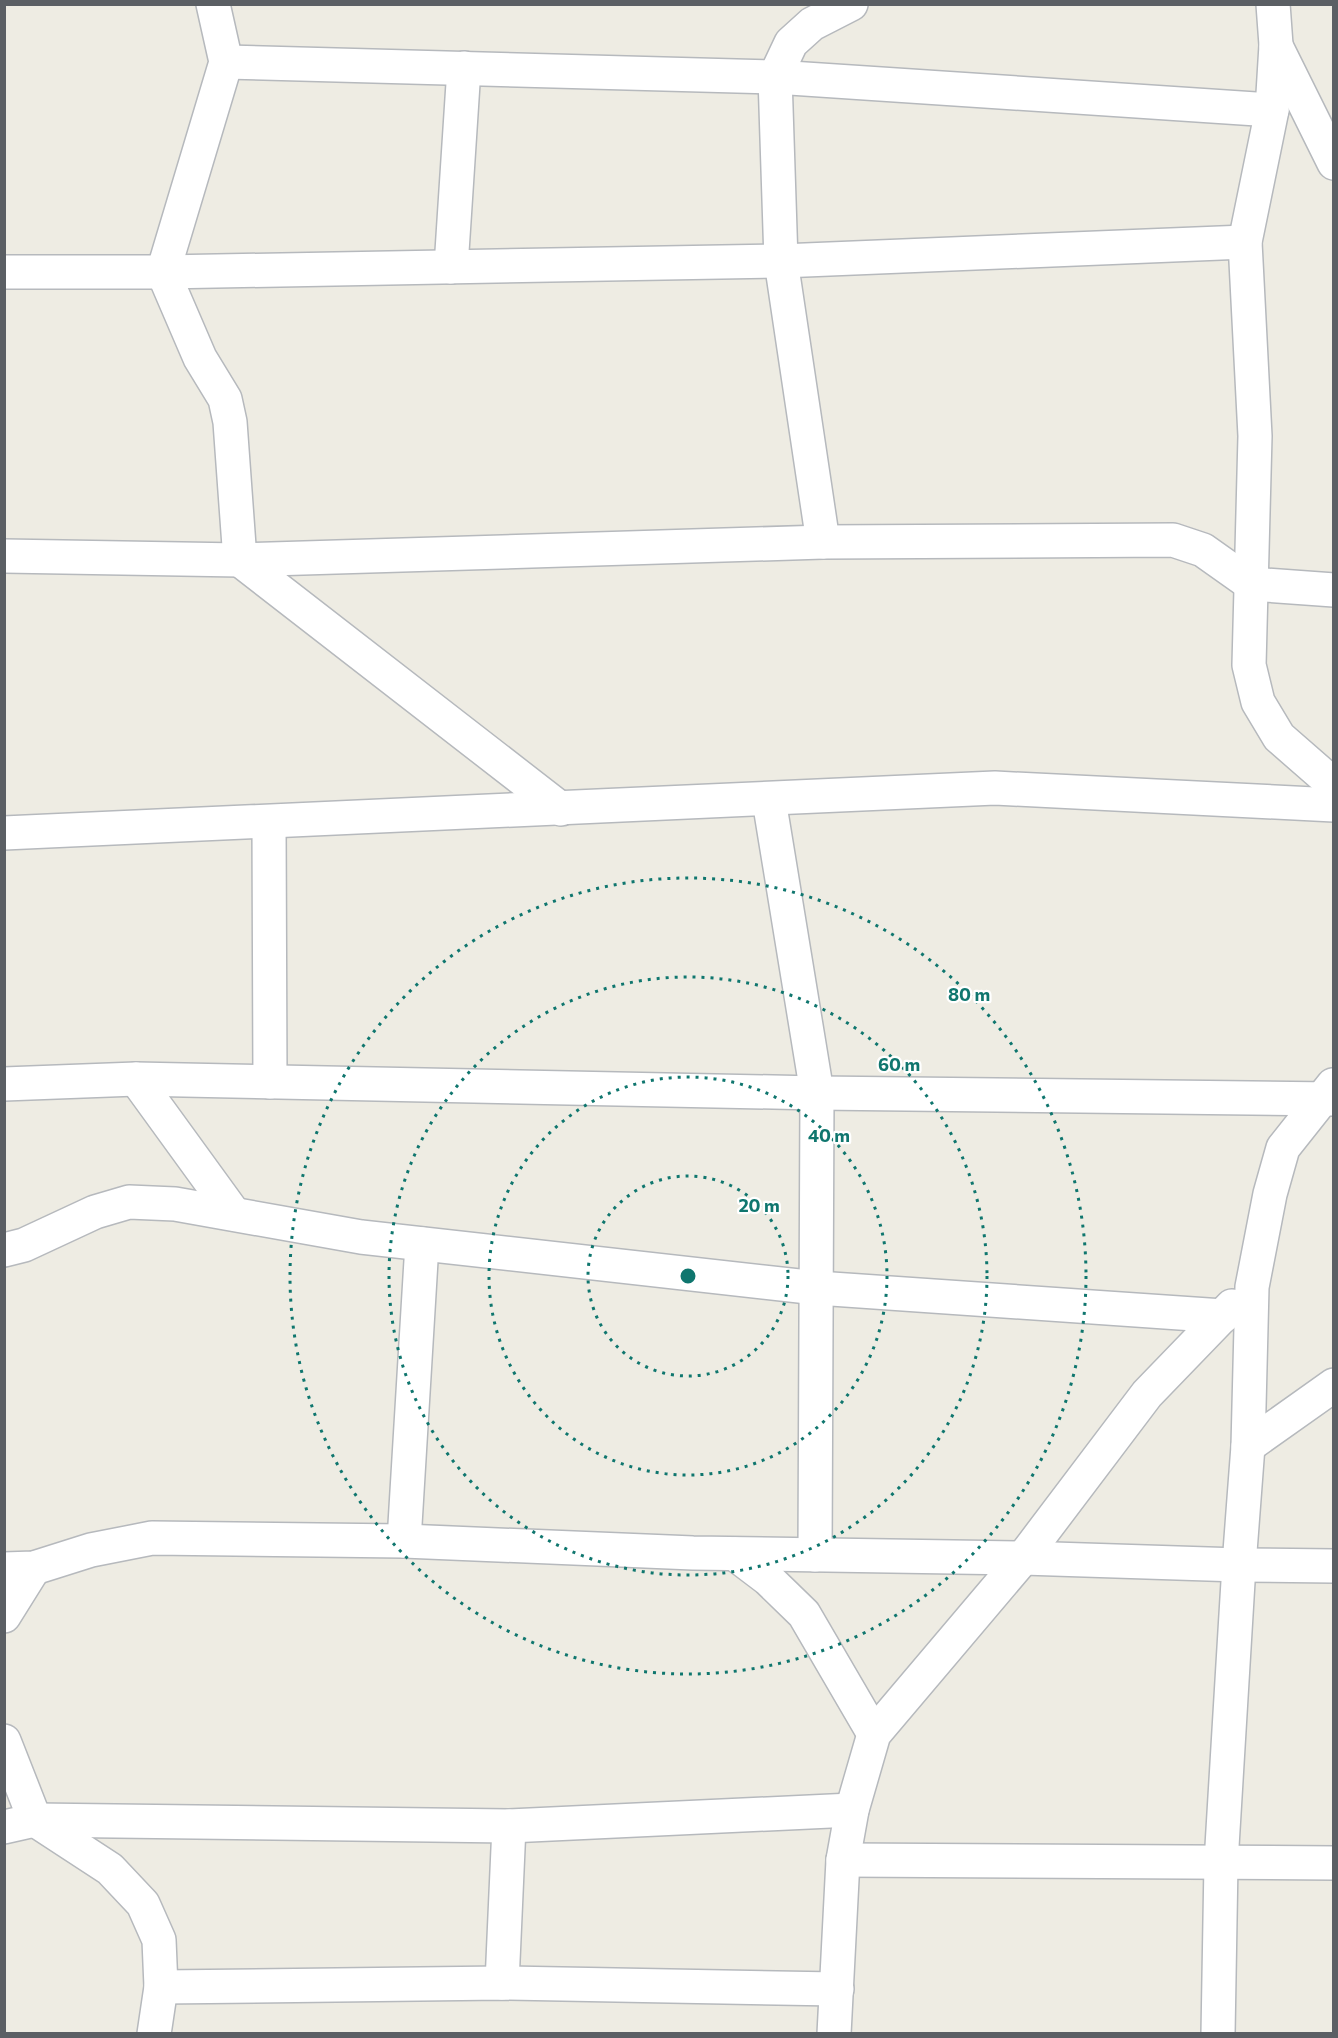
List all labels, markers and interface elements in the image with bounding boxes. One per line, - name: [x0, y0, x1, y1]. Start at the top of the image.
- text: 80 m: [948, 983, 990, 1005]
- text: 60 m: [878, 1053, 920, 1075]
- text: 40 m: [808, 1124, 850, 1146]
- text: 20 m: [738, 1194, 780, 1216]
- centre of rings: [678, 1266, 698, 1286]

